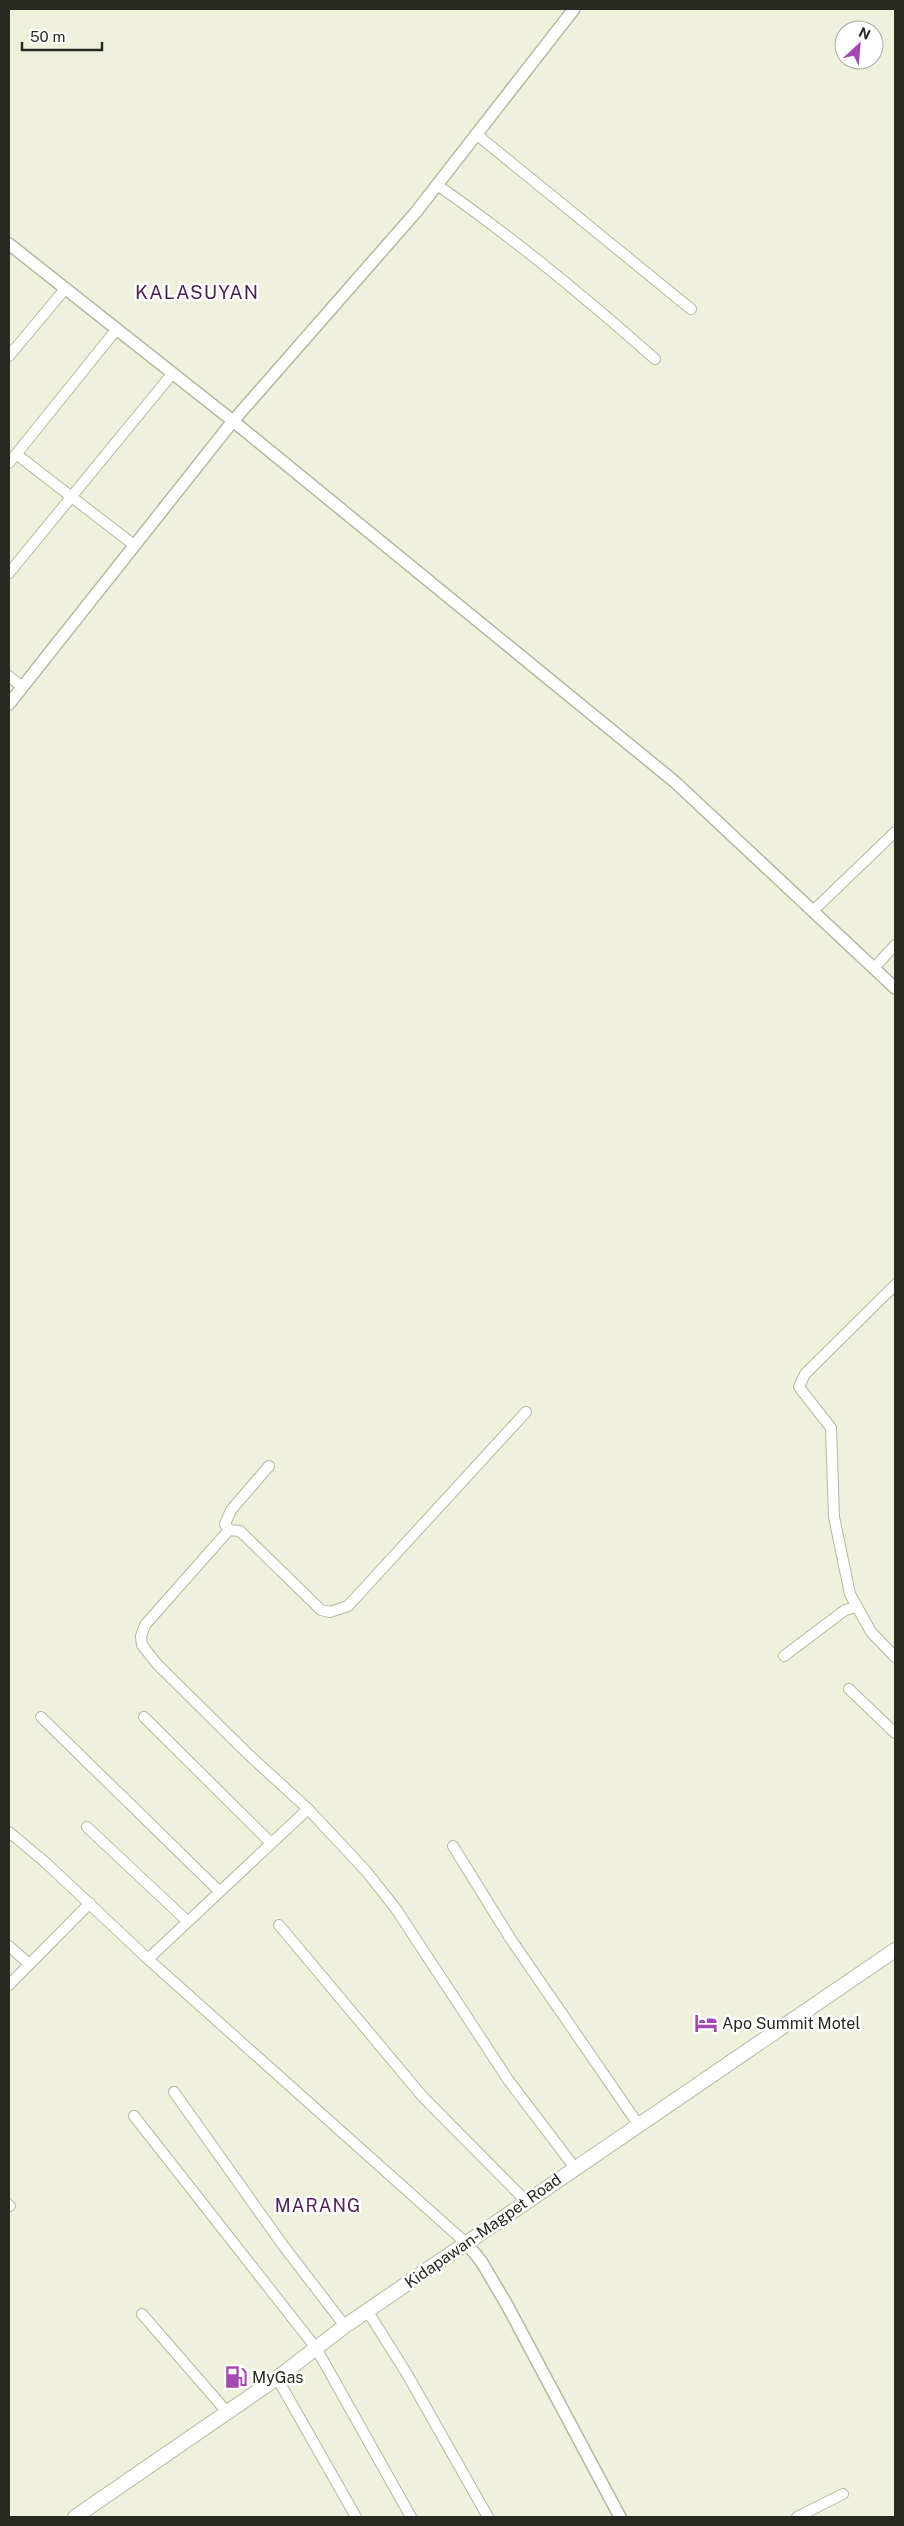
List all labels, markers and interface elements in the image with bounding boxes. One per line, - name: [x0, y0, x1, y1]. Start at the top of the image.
- scale bar: [22, 20, 102, 52]
- north arrow: [834, 20, 884, 70]
- text: N: [856, 24, 873, 43]
- text: 50 m: [30, 28, 65, 45]
- district label: KALASUYAN: [135, 281, 259, 303]
- hotel icon: Apo Summit Motel: [693, 2010, 719, 2036]
- place label: Apo Summit Motel: [722, 2014, 860, 2033]
- street label: Kidapawan-Magpet Road: [401, 2170, 565, 2292]
- district label: MARANG: [275, 2195, 361, 2216]
- fuel station icon: MyGas: [223, 2364, 249, 2390]
- place label: MyGas: [252, 2368, 303, 2387]

